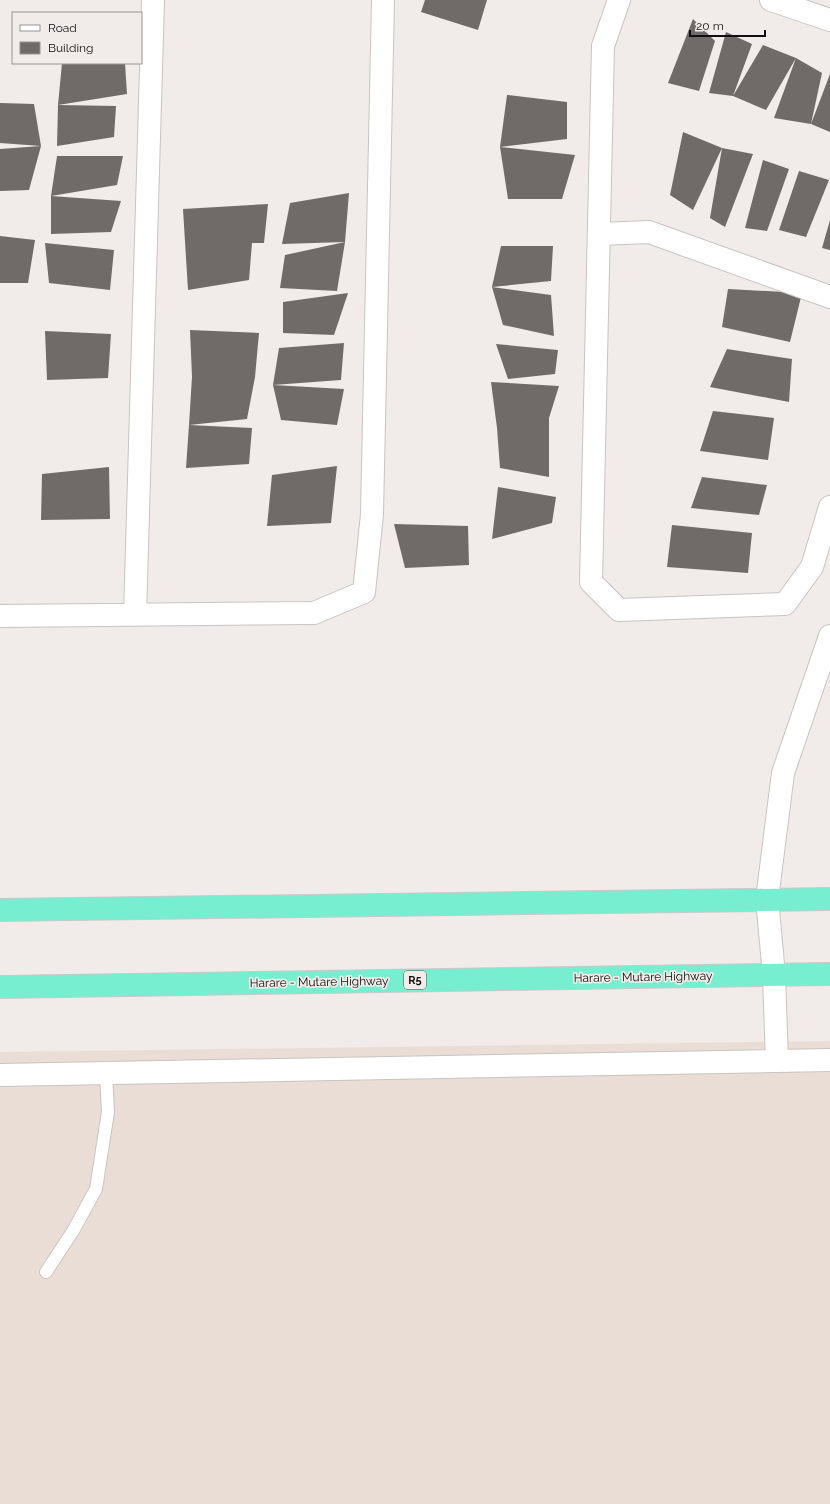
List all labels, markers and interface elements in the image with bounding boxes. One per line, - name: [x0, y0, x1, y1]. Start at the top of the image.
- legend: [12, 12, 142, 64]
- scale bar: [690, 12, 765, 38]
- text: 20 m: [696, 19, 724, 33]
- text: Road: [48, 21, 77, 35]
- text: Building: [48, 41, 94, 55]
- street label: Harare - Mutare Highway: [573, 969, 713, 985]
- road number: R5: [404, 971, 426, 989]
- street label: Harare - Mutare Highway: [249, 974, 389, 990]

